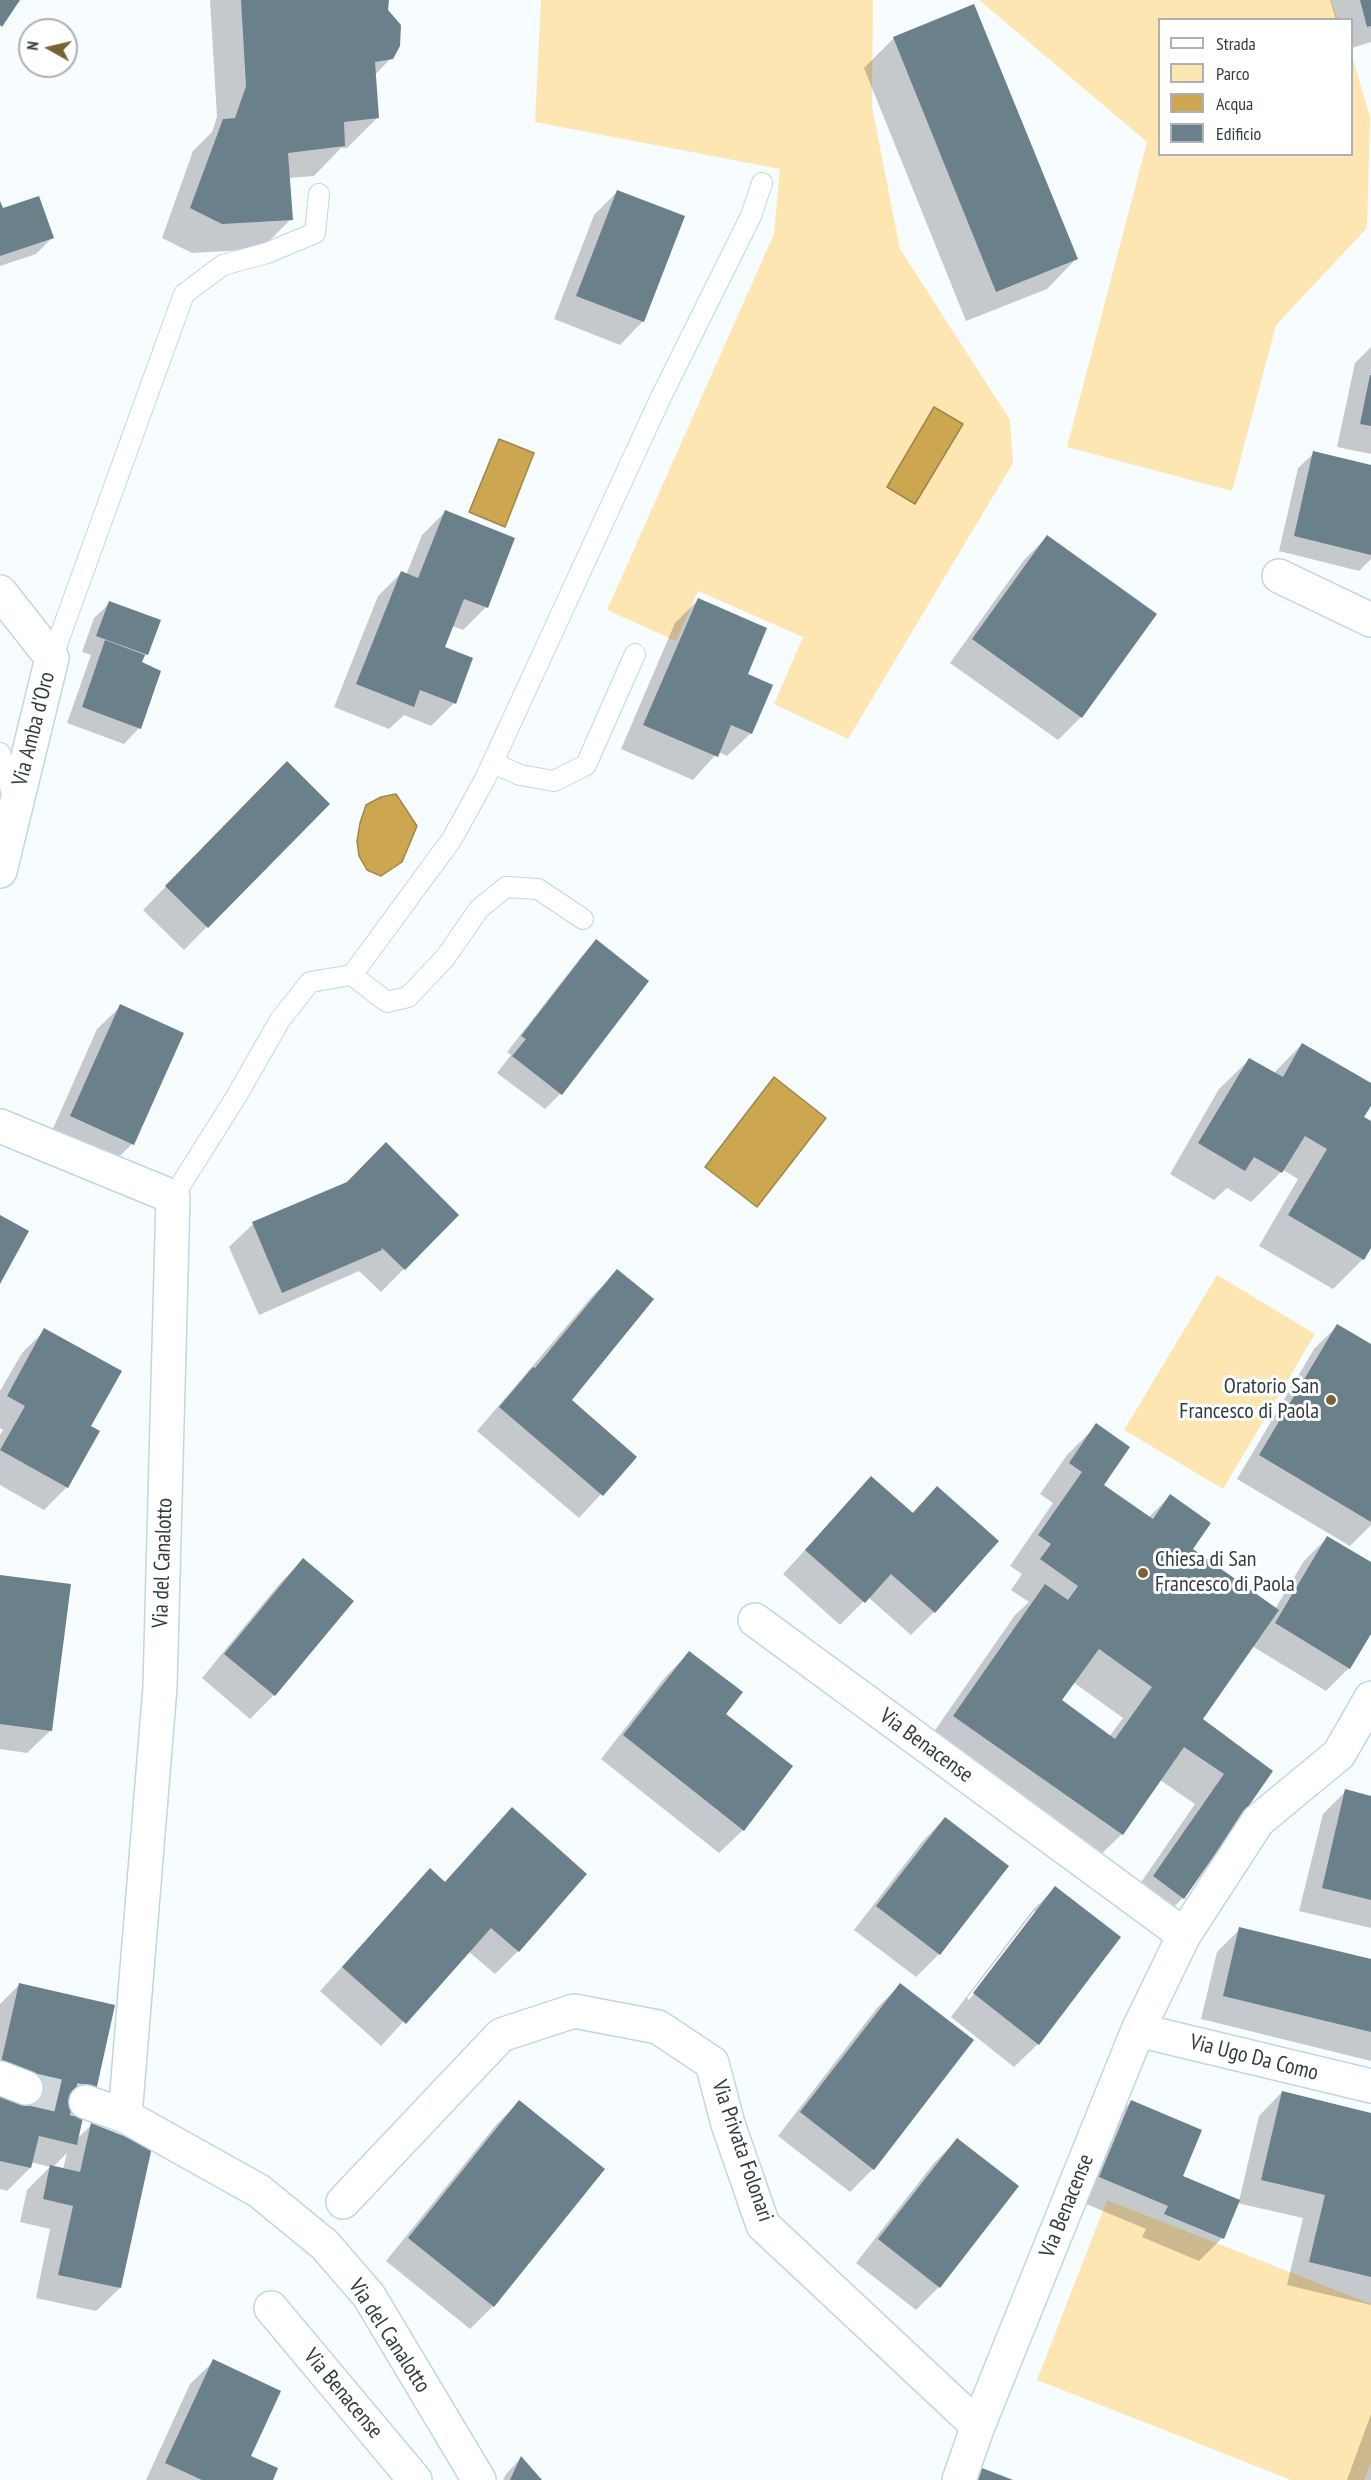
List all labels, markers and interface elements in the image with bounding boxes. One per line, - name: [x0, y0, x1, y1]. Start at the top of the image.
- north arrow: [18, 18, 78, 78]
- legend: [1158, 18, 1353, 156]
- text: Strada: [1216, 32, 1256, 55]
- text: N: [22, 40, 43, 51]
- text: Parco: [1216, 62, 1250, 85]
- text: Acqua: [1216, 92, 1253, 115]
- text: Edificio: [1216, 122, 1261, 145]
- street label: Via Amba d'Oro: [7, 669, 61, 789]
- place label: Oratorio San Francesco di Paola: [1179, 1374, 1319, 1426]
- marker: Oratorio San Francesco di Paola: [1324, 1393, 1338, 1407]
- street label: Via del Canalotto: [148, 1498, 178, 1628]
- place label: Chiesa di San Francesco di Paola: [1155, 1547, 1295, 1598]
- marker: Chiesa di San Francesco di Paola: [1136, 1566, 1150, 1580]
- street label: Via Benacense: [874, 1703, 978, 1789]
- street label: Via Ugo Da Como: [1187, 2029, 1321, 2087]
- street label: Via Privata Folonari: [705, 2077, 779, 2225]
- street label: Via Benacense: [1034, 2150, 1100, 2262]
- street label: Via del Canalotto: [343, 2274, 435, 2398]
- street label: Via Benacense: [298, 2344, 388, 2444]

